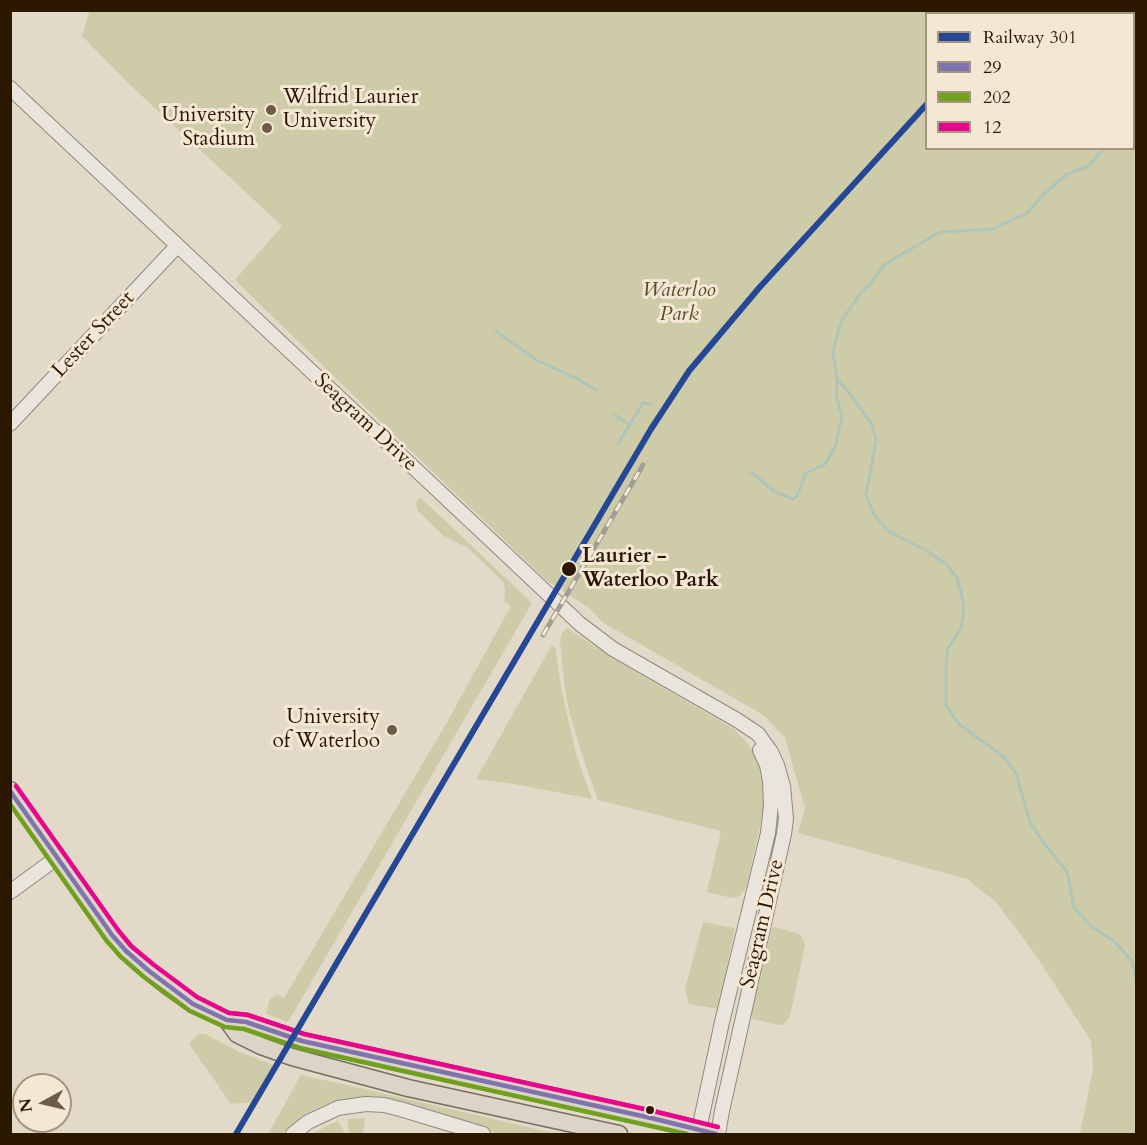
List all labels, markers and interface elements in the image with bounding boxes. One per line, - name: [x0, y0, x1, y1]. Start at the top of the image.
- legend: [925, 12, 1135, 150]
- text: Railway 301: [983, 25, 1077, 50]
- text: 29: [983, 55, 1001, 80]
- place label: Wilfrid Laurier University: [283, 85, 418, 135]
- text: 202: [983, 85, 1011, 110]
- place label: University Stadium: [162, 103, 255, 153]
- marker: Wilfrid Laurier University: [264, 103, 278, 117]
- text: 12: [983, 115, 1001, 140]
- marker: University Stadium: [260, 121, 274, 135]
- park label: Waterloo Park: [642, 278, 716, 328]
- street label: Lester Street: [48, 286, 140, 384]
- street label: Seagram Drive: [308, 369, 422, 477]
- place label: Laurier - Waterloo Park: [582, 544, 719, 594]
- marker: Laurier - Waterloo Park: [560, 560, 578, 578]
- place label: University of Waterloo: [272, 705, 380, 755]
- marker: University of Waterloo: [385, 723, 399, 737]
- street label: Seagram Drive: [736, 857, 790, 991]
- north arrow: [12, 1073, 72, 1133]
- text: N: [14, 1097, 38, 1114]
- unlabelled marker: [644, 1104, 656, 1116]

